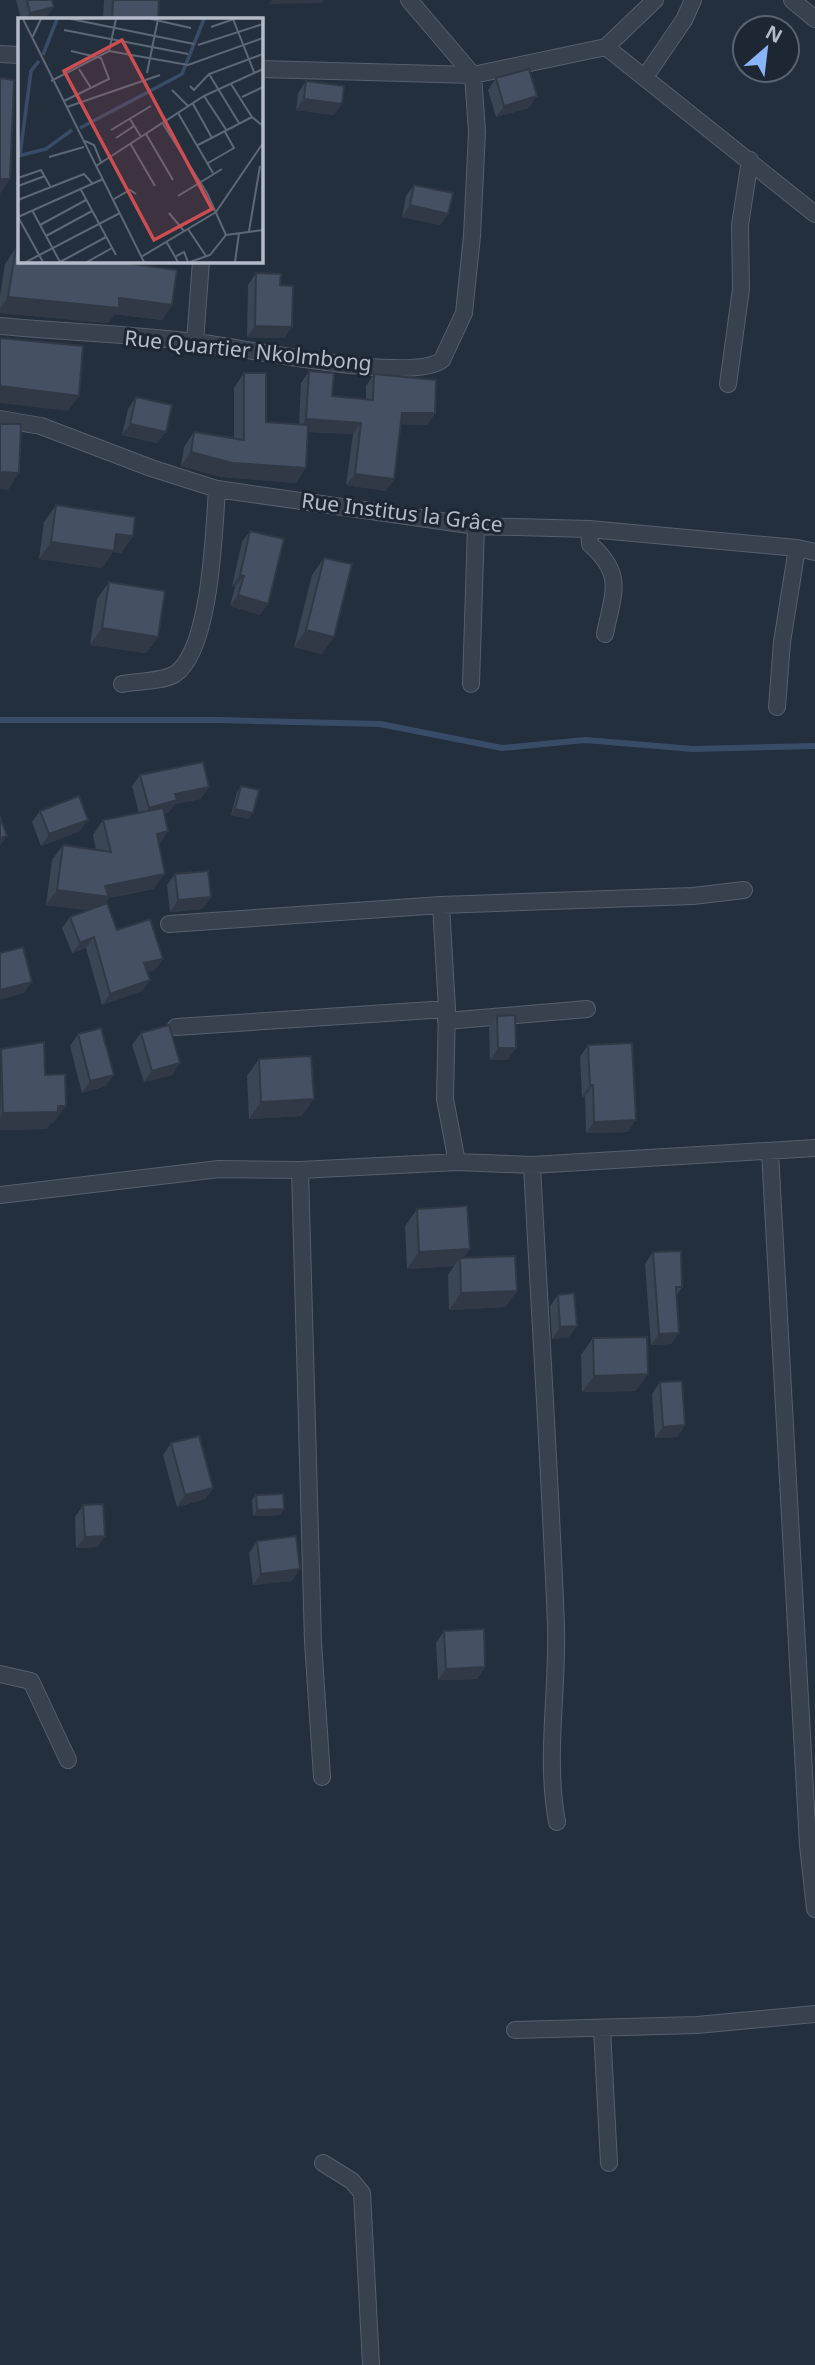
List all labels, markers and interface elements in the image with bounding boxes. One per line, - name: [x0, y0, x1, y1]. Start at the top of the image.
- north arrow: [731, 14, 801, 84]
- inset map: [18, 18, 262, 262]
- text: N: [761, 19, 787, 49]
- street label: Rue Quartier Nkolmbong: [123, 323, 373, 377]
- street label: Rue Institus la Grâce: [300, 486, 504, 538]

